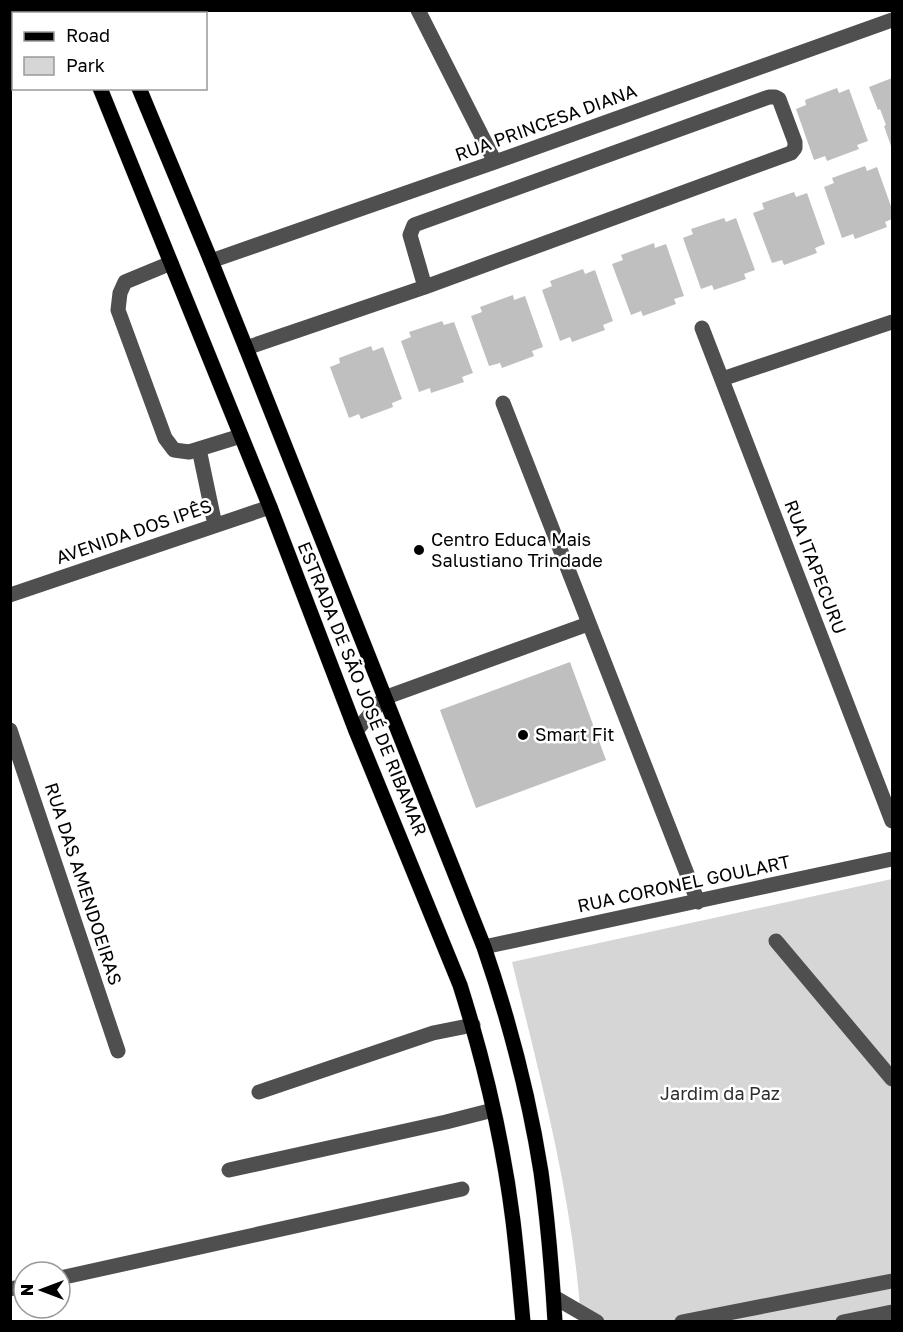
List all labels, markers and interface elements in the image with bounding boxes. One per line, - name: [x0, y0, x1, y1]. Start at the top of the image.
- legend: [12, 12, 207, 90]
- text: Road: [66, 24, 110, 46]
- text: Park: [66, 54, 105, 76]
- street label: RUA PRINCESA DIANA: [452, 79, 640, 165]
- street label: AVENIDA DOS IPÊS: [53, 494, 215, 568]
- street label: RUA ITAPECURU: [780, 496, 852, 637]
- place label: Centro Educa Mais Salustiano Trindade: [431, 528, 603, 571]
- street label: ESTRADA DE SÃO JOSÉ DE RIBAMAR: [294, 538, 432, 839]
- marker: Centro Educa Mais Salustiano Trindade: [412, 543, 426, 557]
- place label: Smart Fit: [535, 723, 614, 745]
- marker: Smart Fit: [516, 728, 530, 742]
- street label: RUA DAS AMENDOEIRAS: [41, 780, 127, 988]
- street label: RUA CORONEL GOULART: [575, 850, 792, 916]
- park label: Jardim da Paz: [660, 1082, 780, 1104]
- north arrow: [12, 1260, 72, 1320]
- text: N: [17, 1284, 37, 1296]

